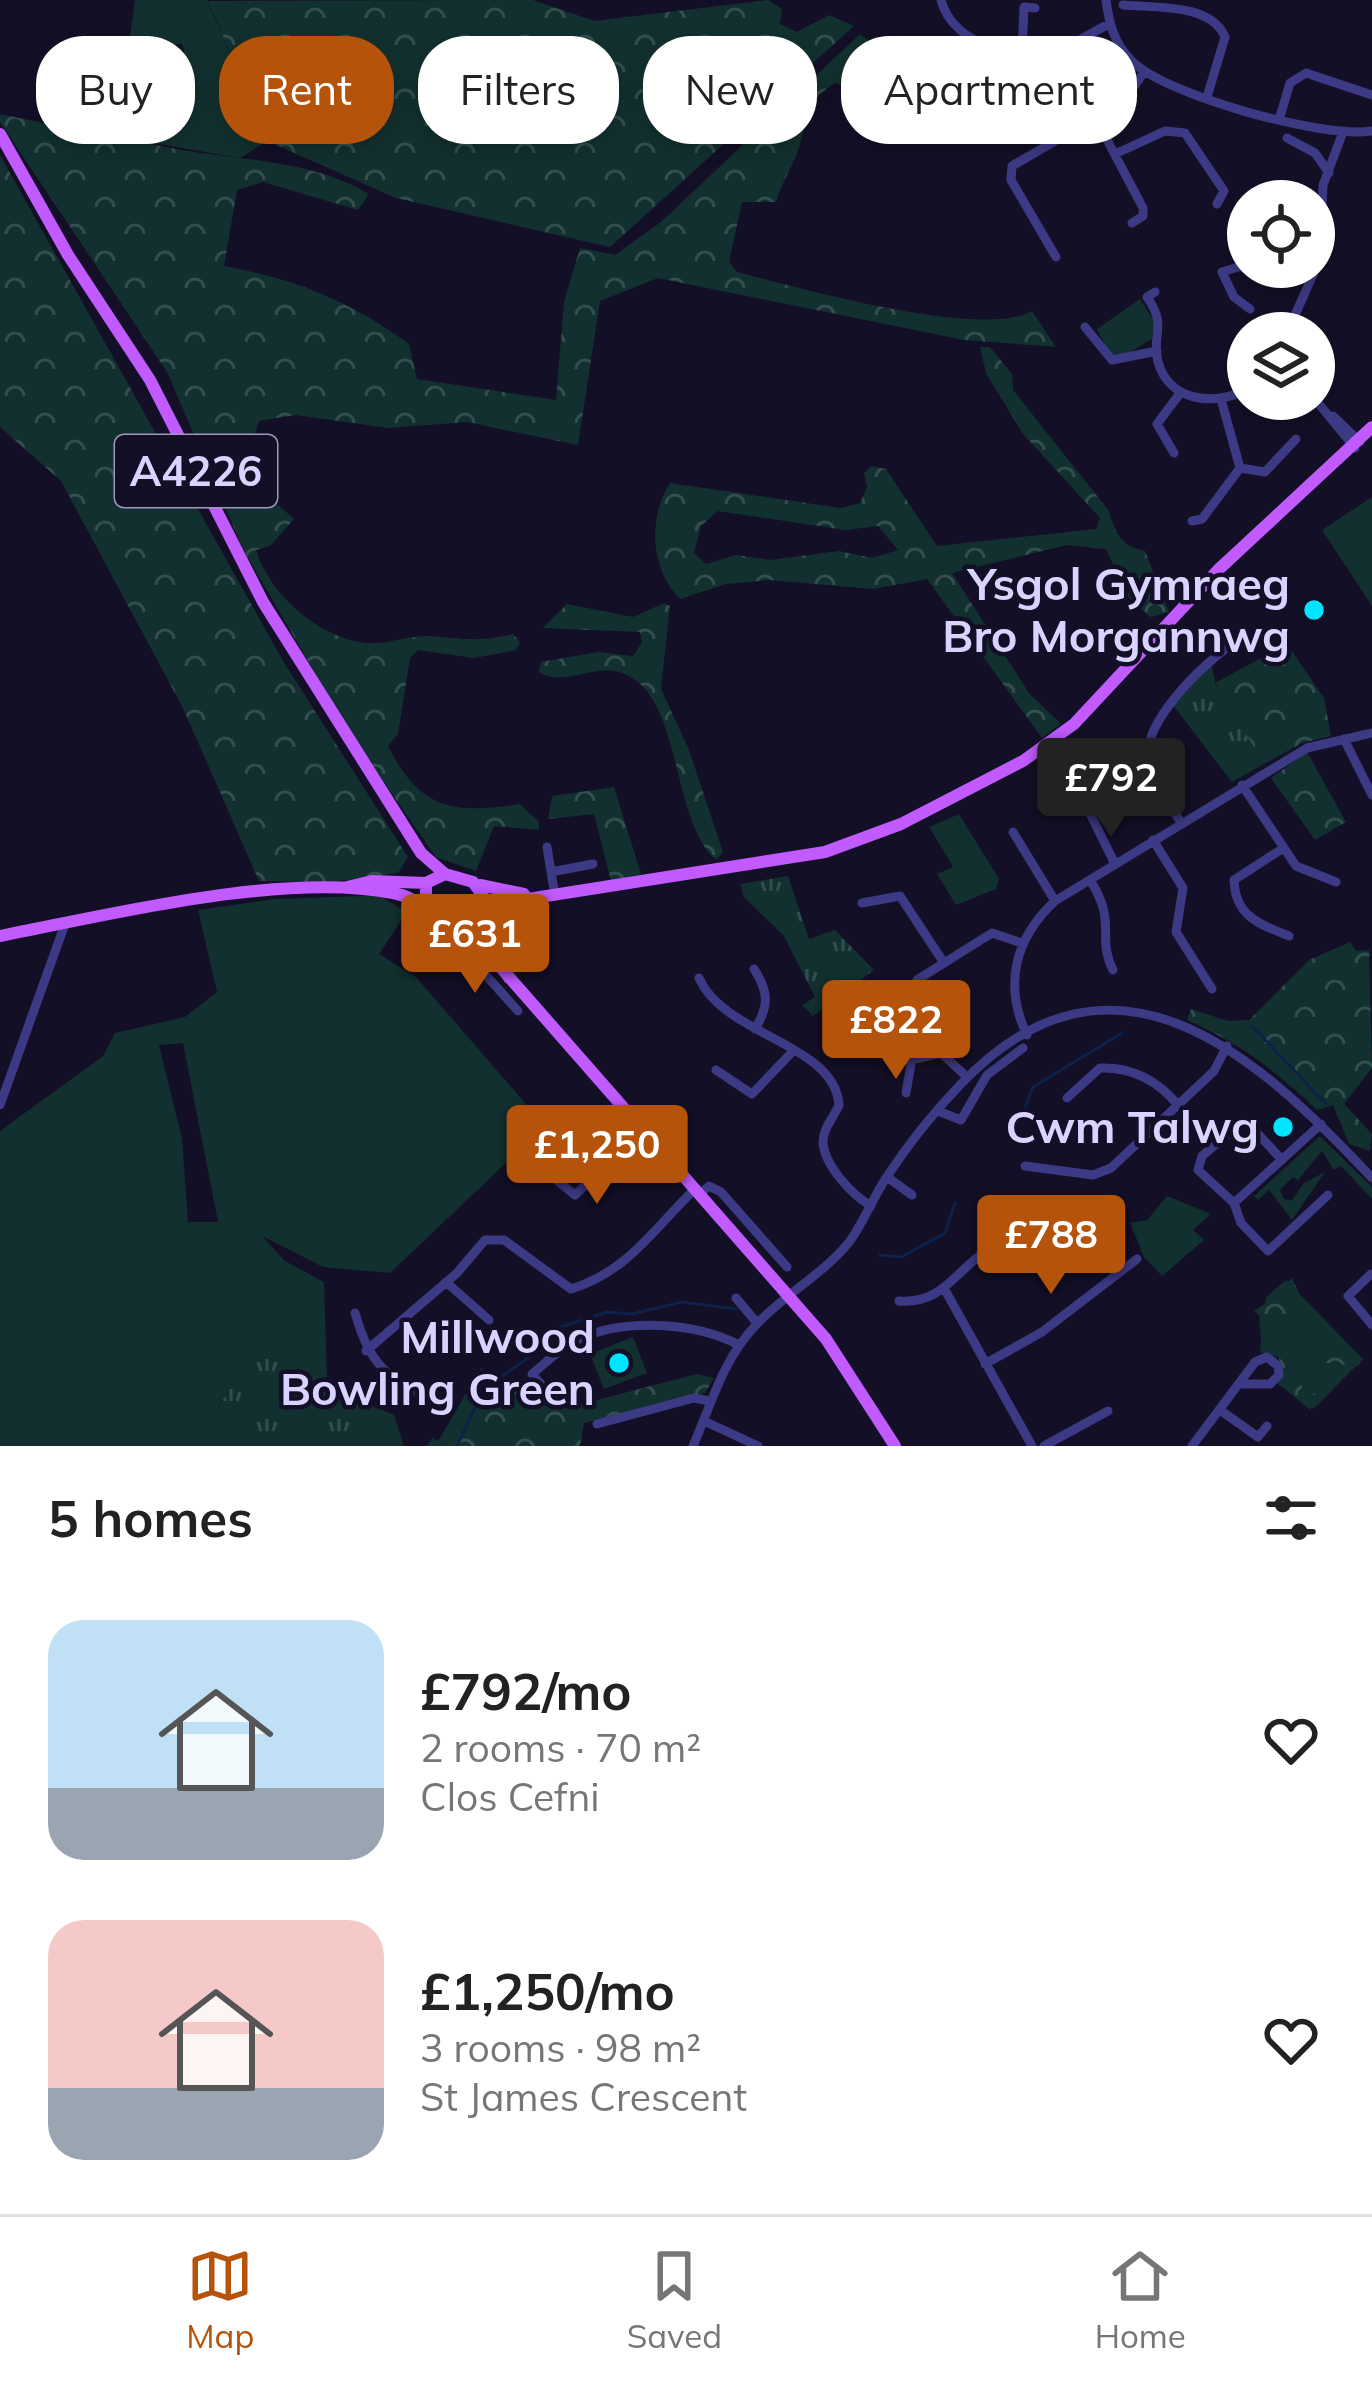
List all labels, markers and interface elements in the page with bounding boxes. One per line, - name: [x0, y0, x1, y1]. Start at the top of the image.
- chip: Buy: [36, 36, 195, 144]
- chip: Rent: [219, 36, 394, 144]
- chip: Filters: [418, 36, 619, 144]
- chip: New: [643, 36, 817, 144]
- chip: Apartment: [841, 36, 1137, 144]
- map controls: [1227, 180, 1335, 420]
- button: locate: [1227, 180, 1335, 288]
- button: layers: [1227, 312, 1335, 420]
- road number: A4226: [115, 435, 277, 507]
- place label: Ysgol Gymraeg Bro Morgannwg: [942, 555, 1290, 663]
- marker: Ysgol Gymraeg Bro Morgannwg: [1301, 597, 1327, 623]
- pin: £792: [1040, 738, 1182, 840]
- text: £792: [1064, 752, 1158, 801]
- pin: £631: [404, 894, 546, 996]
- text: £631: [428, 908, 522, 957]
- pin: £822: [825, 980, 967, 1082]
- text: £822: [849, 994, 943, 1043]
- place label: Cwm Talwg: [1006, 1098, 1259, 1154]
- pin: £1,250: [499, 1105, 695, 1207]
- marker: Cwm Talwg: [1270, 1114, 1296, 1140]
- text: £1,250: [534, 1119, 660, 1168]
- pin: £788: [980, 1195, 1122, 1297]
- text: £788: [1004, 1209, 1098, 1258]
- place label: Millwood Bowling Green: [280, 1308, 595, 1416]
- marker: Millwood Bowling Green: [606, 1350, 632, 1376]
- icon: filters: [1258, 1485, 1324, 1551]
- text: 5 homes: [48, 1486, 253, 1550]
- text: £792/mo: [420, 1659, 632, 1723]
- icon: home: [144, 1668, 288, 1812]
- icon: heart: [1258, 1707, 1324, 1773]
- text: 2 rooms · 70 m²: [420, 1723, 701, 1772]
- text: Clos Cefni: [420, 1772, 600, 1821]
- text: £1,250/mo: [420, 1959, 675, 2023]
- icon: home: [144, 1968, 288, 2112]
- icon: heart: [1258, 2007, 1324, 2073]
- text: 3 rooms · 98 m²: [420, 2023, 701, 2072]
- text: St James Crescent: [420, 2072, 747, 2121]
- tab: Map: [186, 2243, 254, 2356]
- tab: Saved: [627, 2243, 722, 2356]
- tab: Home: [1095, 2243, 1186, 2356]

